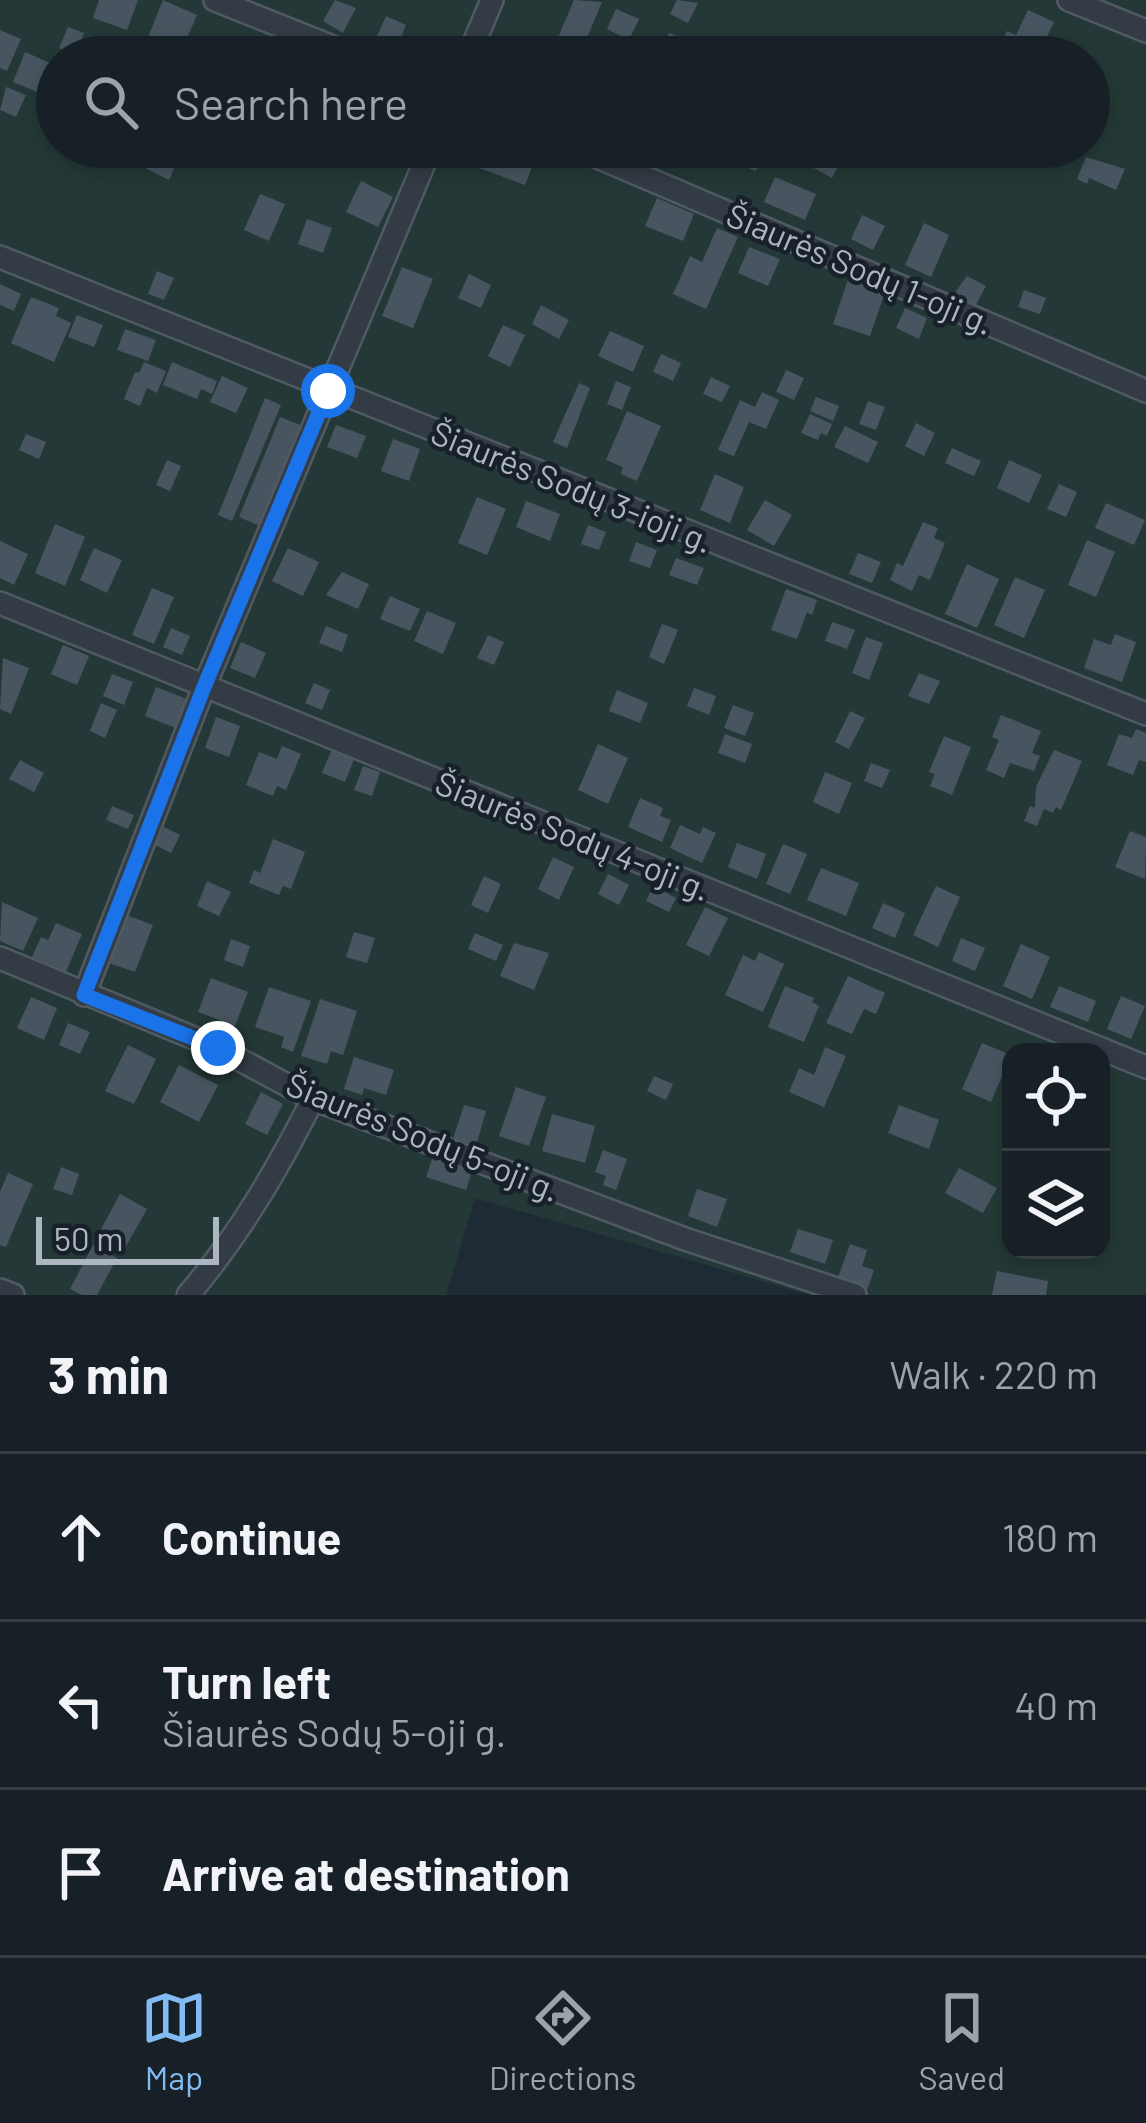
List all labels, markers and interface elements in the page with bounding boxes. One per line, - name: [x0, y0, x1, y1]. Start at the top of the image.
- search box: [36, 36, 1110, 168]
- icon: search: [78, 69, 144, 135]
- text: Search here: [174, 75, 408, 129]
- street label: Šiaurės Sodų 1-oji g.: [721, 194, 1000, 342]
- route start: [301, 364, 355, 418]
- street label: Šiaurės Sodų 3-ioji g.: [426, 411, 719, 561]
- street label: Šiaurės Sodų 4-oji g.: [430, 762, 717, 908]
- route end: [191, 1021, 245, 1075]
- map controls: [1002, 1043, 1110, 1259]
- button: locate: [1002, 1043, 1110, 1151]
- street label: Šiaurės Sodų 5-oji g.: [281, 1063, 566, 1209]
- button: layers: [1002, 1151, 1110, 1259]
- scale bar: [36, 1211, 219, 1264]
- text: 50 m: [54, 1218, 124, 1258]
- text: 3 min: [48, 1343, 169, 1404]
- text: Walk · 220 m: [889, 1350, 1098, 1397]
- icon: ahead: [48, 1504, 114, 1570]
- text: Continue: [162, 1510, 341, 1564]
- text: 180 m: [1002, 1513, 1098, 1560]
- text: Turn left: [162, 1654, 331, 1708]
- icon: left: [48, 1672, 114, 1738]
- text: 40 m: [1014, 1681, 1098, 1728]
- text: Šiaurės Sodų 5-oji g.: [162, 1708, 506, 1755]
- icon: arrive: [48, 1840, 114, 1906]
- text: Arrive at destination: [162, 1846, 570, 1900]
- tab: Map: [141, 1985, 207, 2097]
- tab: Directions: [489, 1985, 636, 2097]
- tab: Saved: [918, 1985, 1005, 2097]

